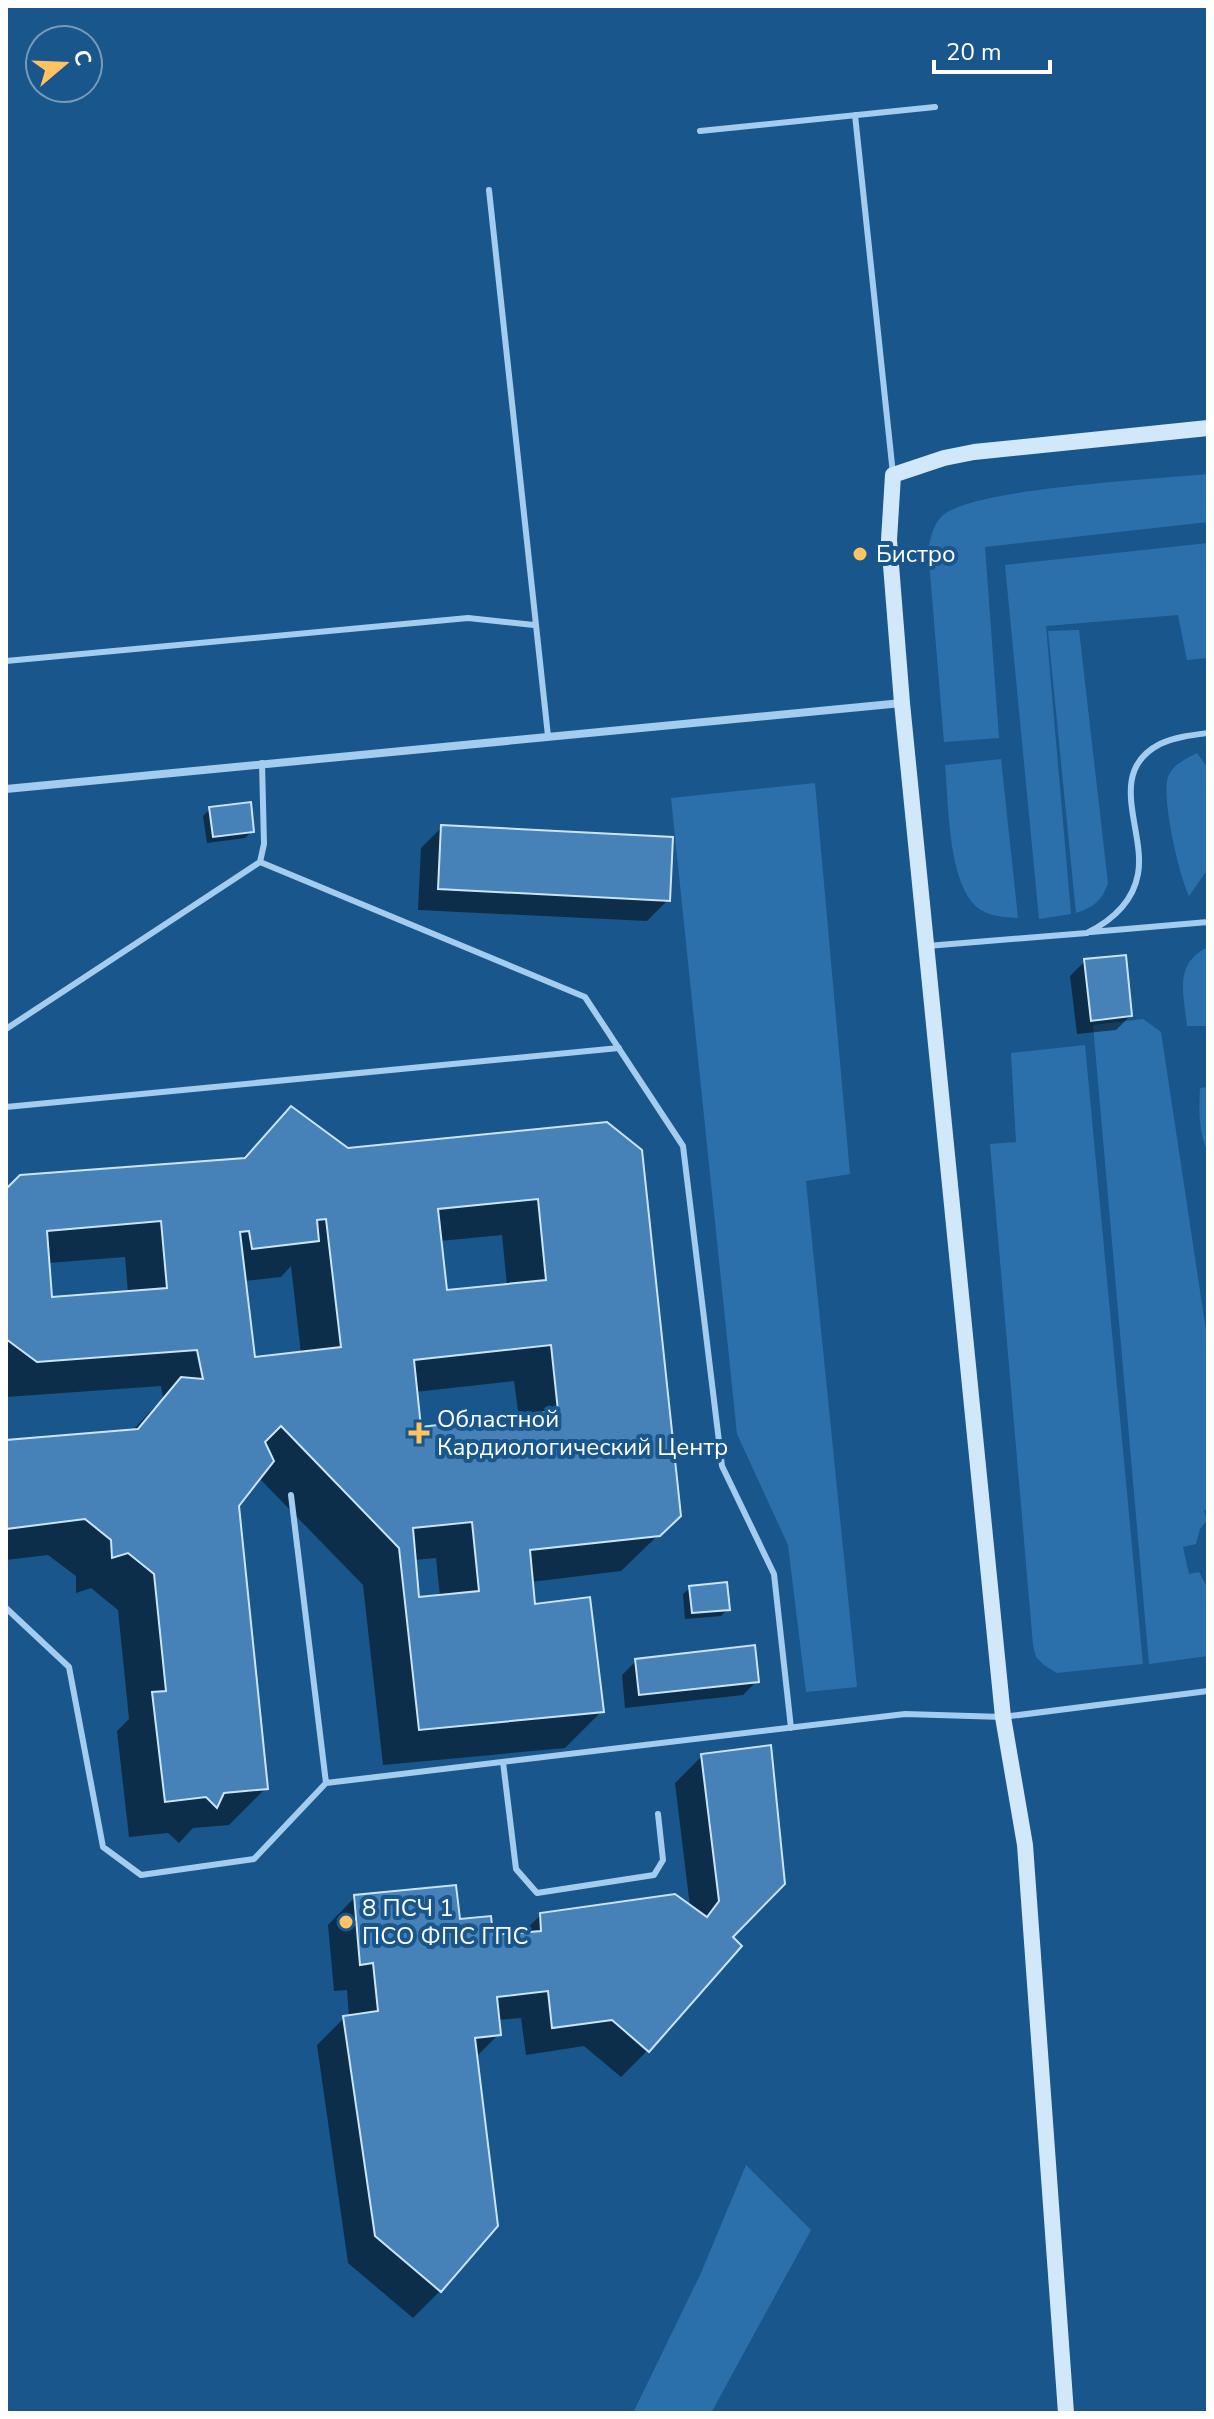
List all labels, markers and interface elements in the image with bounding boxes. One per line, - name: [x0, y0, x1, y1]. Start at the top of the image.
- north arrow: [24, 24, 104, 104]
- scale bar: [934, 24, 1050, 74]
- text: 20 m: [946, 36, 1002, 68]
- text: С: [65, 46, 99, 70]
- place label: Бистро: [876, 538, 956, 570]
- marker: Бистро: [851, 545, 869, 563]
- place label: Областной Кардиологический Центр: [437, 1403, 728, 1463]
- marker: Областной Кардиологический Центр: [408, 1422, 430, 1444]
- place label: 8 ПСЧ 1 ПСО ФПС ГПС: [362, 1892, 529, 1952]
- marker: 8 ПСЧ 1 ПСО ФПС ГПС: [337, 1913, 355, 1931]

